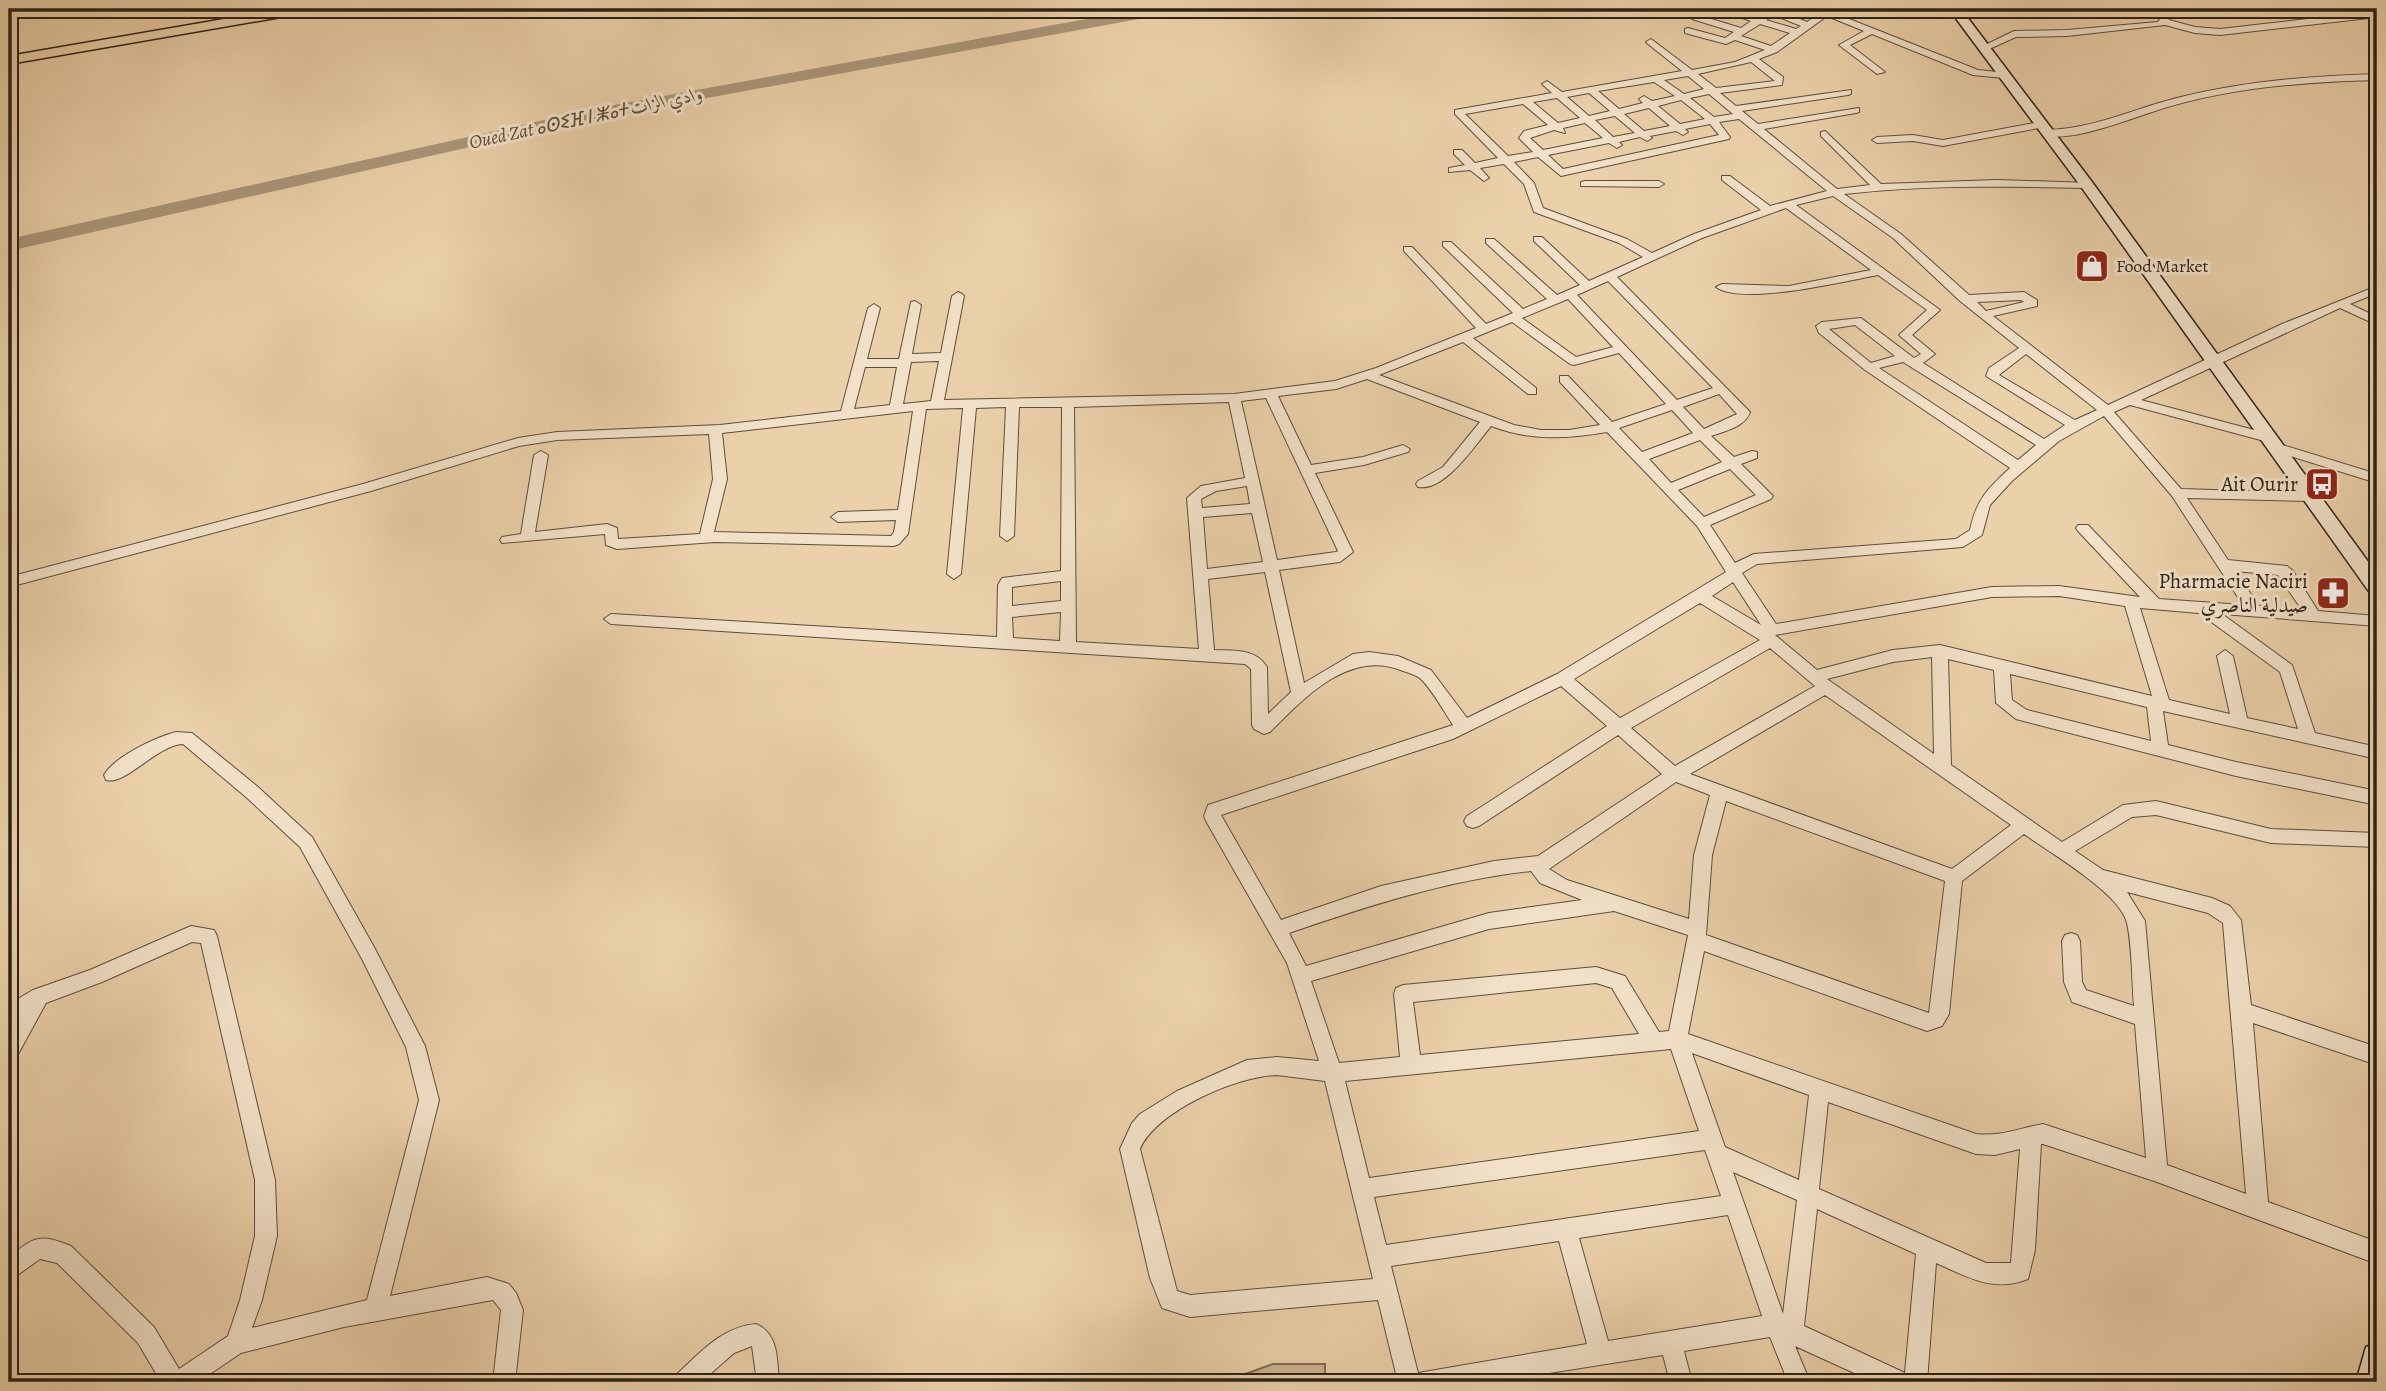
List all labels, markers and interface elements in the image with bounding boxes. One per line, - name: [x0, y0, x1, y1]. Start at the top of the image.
- water label: Oued Zat ⴰⵙⵉⴼ ⵏ ⵥⴰⵜ وادي الزات: [467, 81, 706, 157]
- shop icon: Food Market: [2073, 247, 2111, 285]
- place label: Food Market: [2116, 254, 2209, 278]
- bus stop icon: Ait Ourir: [2303, 465, 2341, 503]
- place label: Ait Ourir: [2220, 470, 2298, 498]
- place label: Pharmacie Naciri صيدلية الناصري: [2158, 567, 2308, 621]
- pharmacy icon: Pharmacie Naciri صيدلية الناصري: [2314, 574, 2352, 612]

